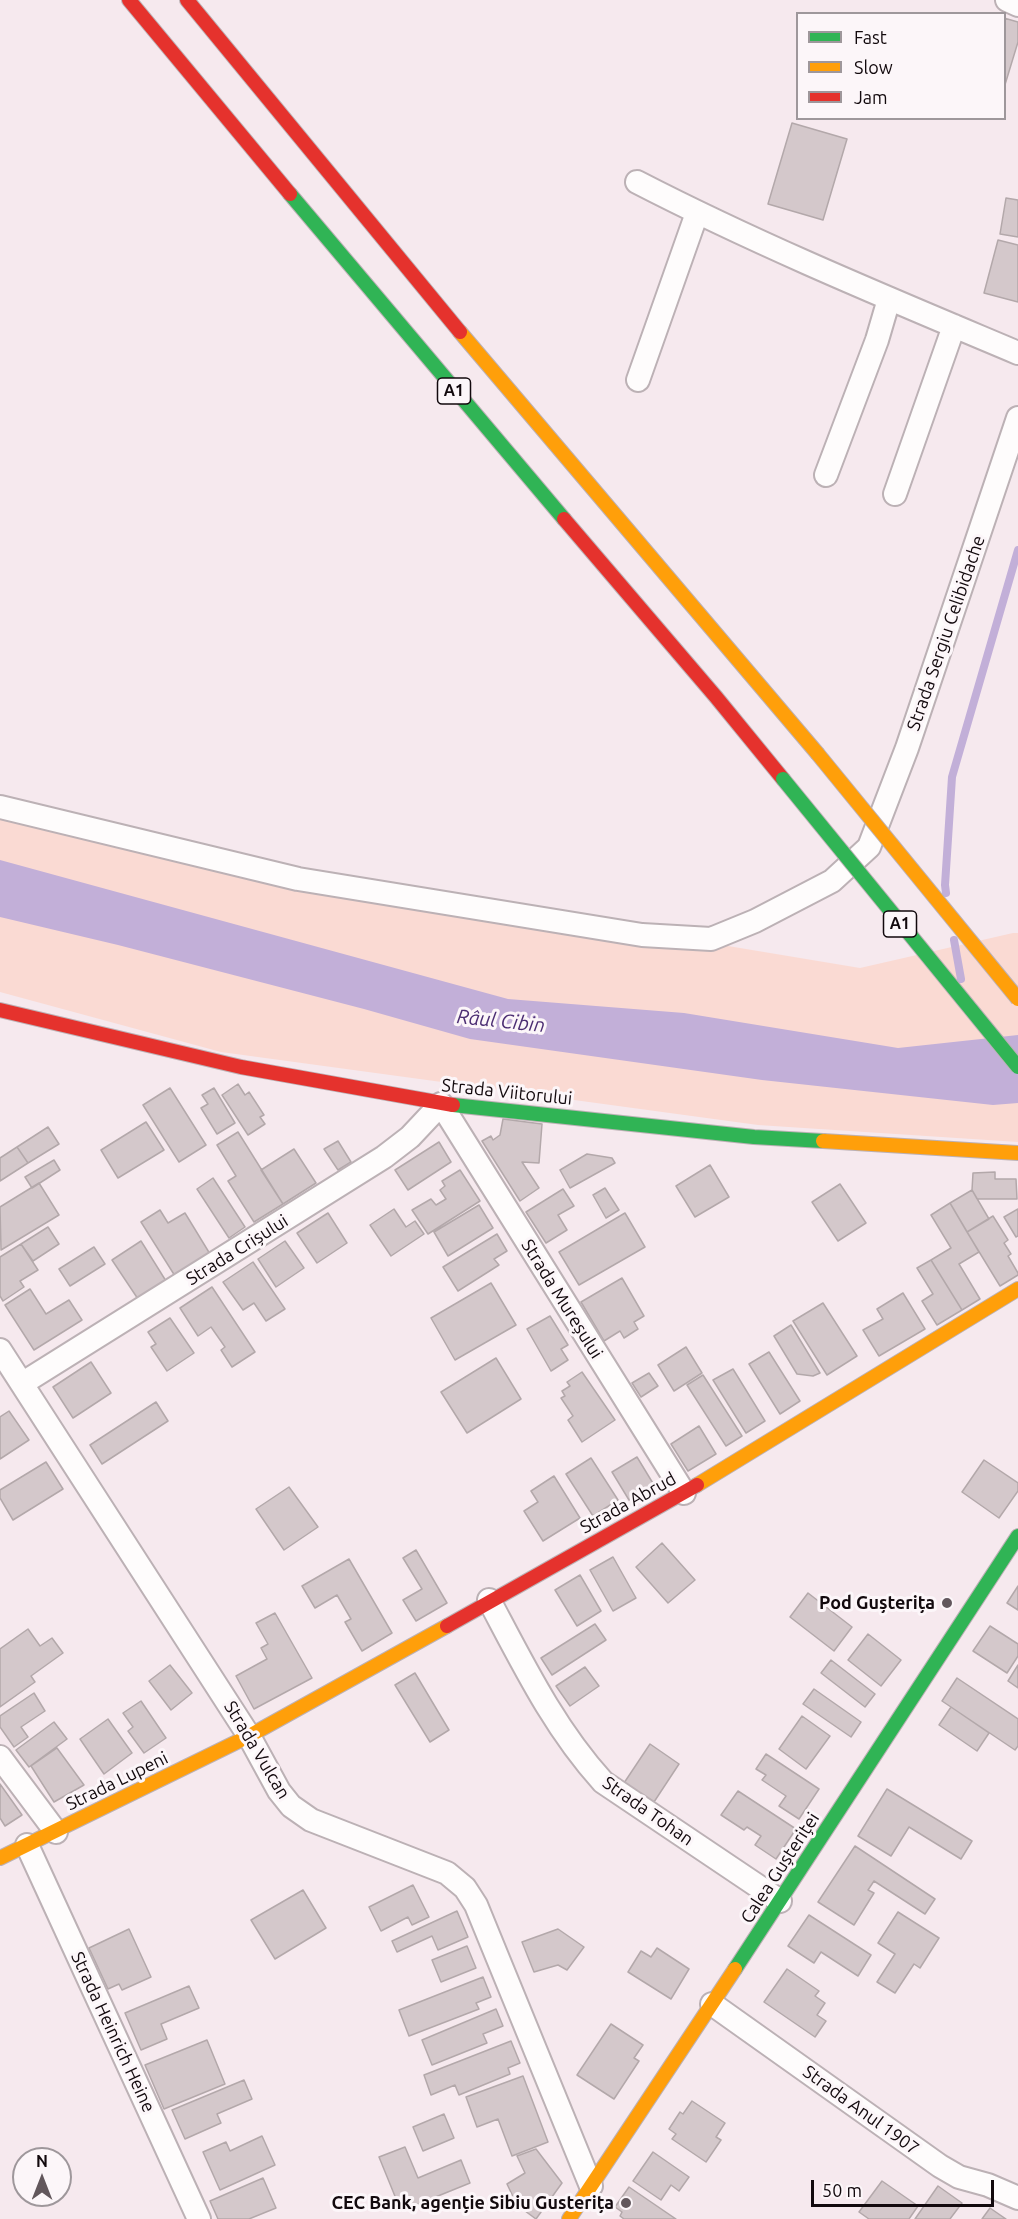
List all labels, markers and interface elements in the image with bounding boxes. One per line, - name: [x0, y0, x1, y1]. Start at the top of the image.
- legend: [796, 12, 1006, 120]
- text: Fast: [854, 27, 887, 47]
- text: Slow: [854, 57, 893, 77]
- text: Jam: [854, 87, 888, 107]
- road number: A1: [438, 378, 470, 404]
- street label: Strada Sergiu Celibidache: [902, 533, 990, 733]
- road number: A1: [884, 911, 916, 937]
- water label: Râul Cibin: [456, 1004, 546, 1038]
- street label: Strada Viitorului: [441, 1074, 573, 1110]
- street label: Strada Crișului: [182, 1210, 292, 1290]
- street label: Strada Mureșului: [517, 1235, 607, 1363]
- street label: Strada Abrud: [576, 1468, 680, 1538]
- place label: Pod Gușterița: [819, 1592, 935, 1614]
- marker: Pod Gușterița: [940, 1596, 954, 1610]
- street label: Strada Vulcan: [219, 1697, 295, 1803]
- street label: Strada Lupeni: [62, 1747, 172, 1815]
- street label: Strada Tohan: [598, 1772, 698, 1850]
- street label: Calea Gușteriței: [736, 1808, 824, 1928]
- street label: Strada Heinrich Heine: [66, 1948, 160, 2116]
- street label: Strada Anul 1907: [799, 2061, 923, 2159]
- north arrow: [12, 2147, 72, 2207]
- text: N: [36, 2152, 48, 2170]
- scale bar: [814, 2168, 997, 2206]
- text: 50 m: [822, 2180, 862, 2200]
- place label: CEC Bank, agenție Sibiu Gusterița: [331, 2192, 614, 2214]
- marker: CEC Bank, agenție Sibiu Gusterița: [619, 2196, 633, 2210]

